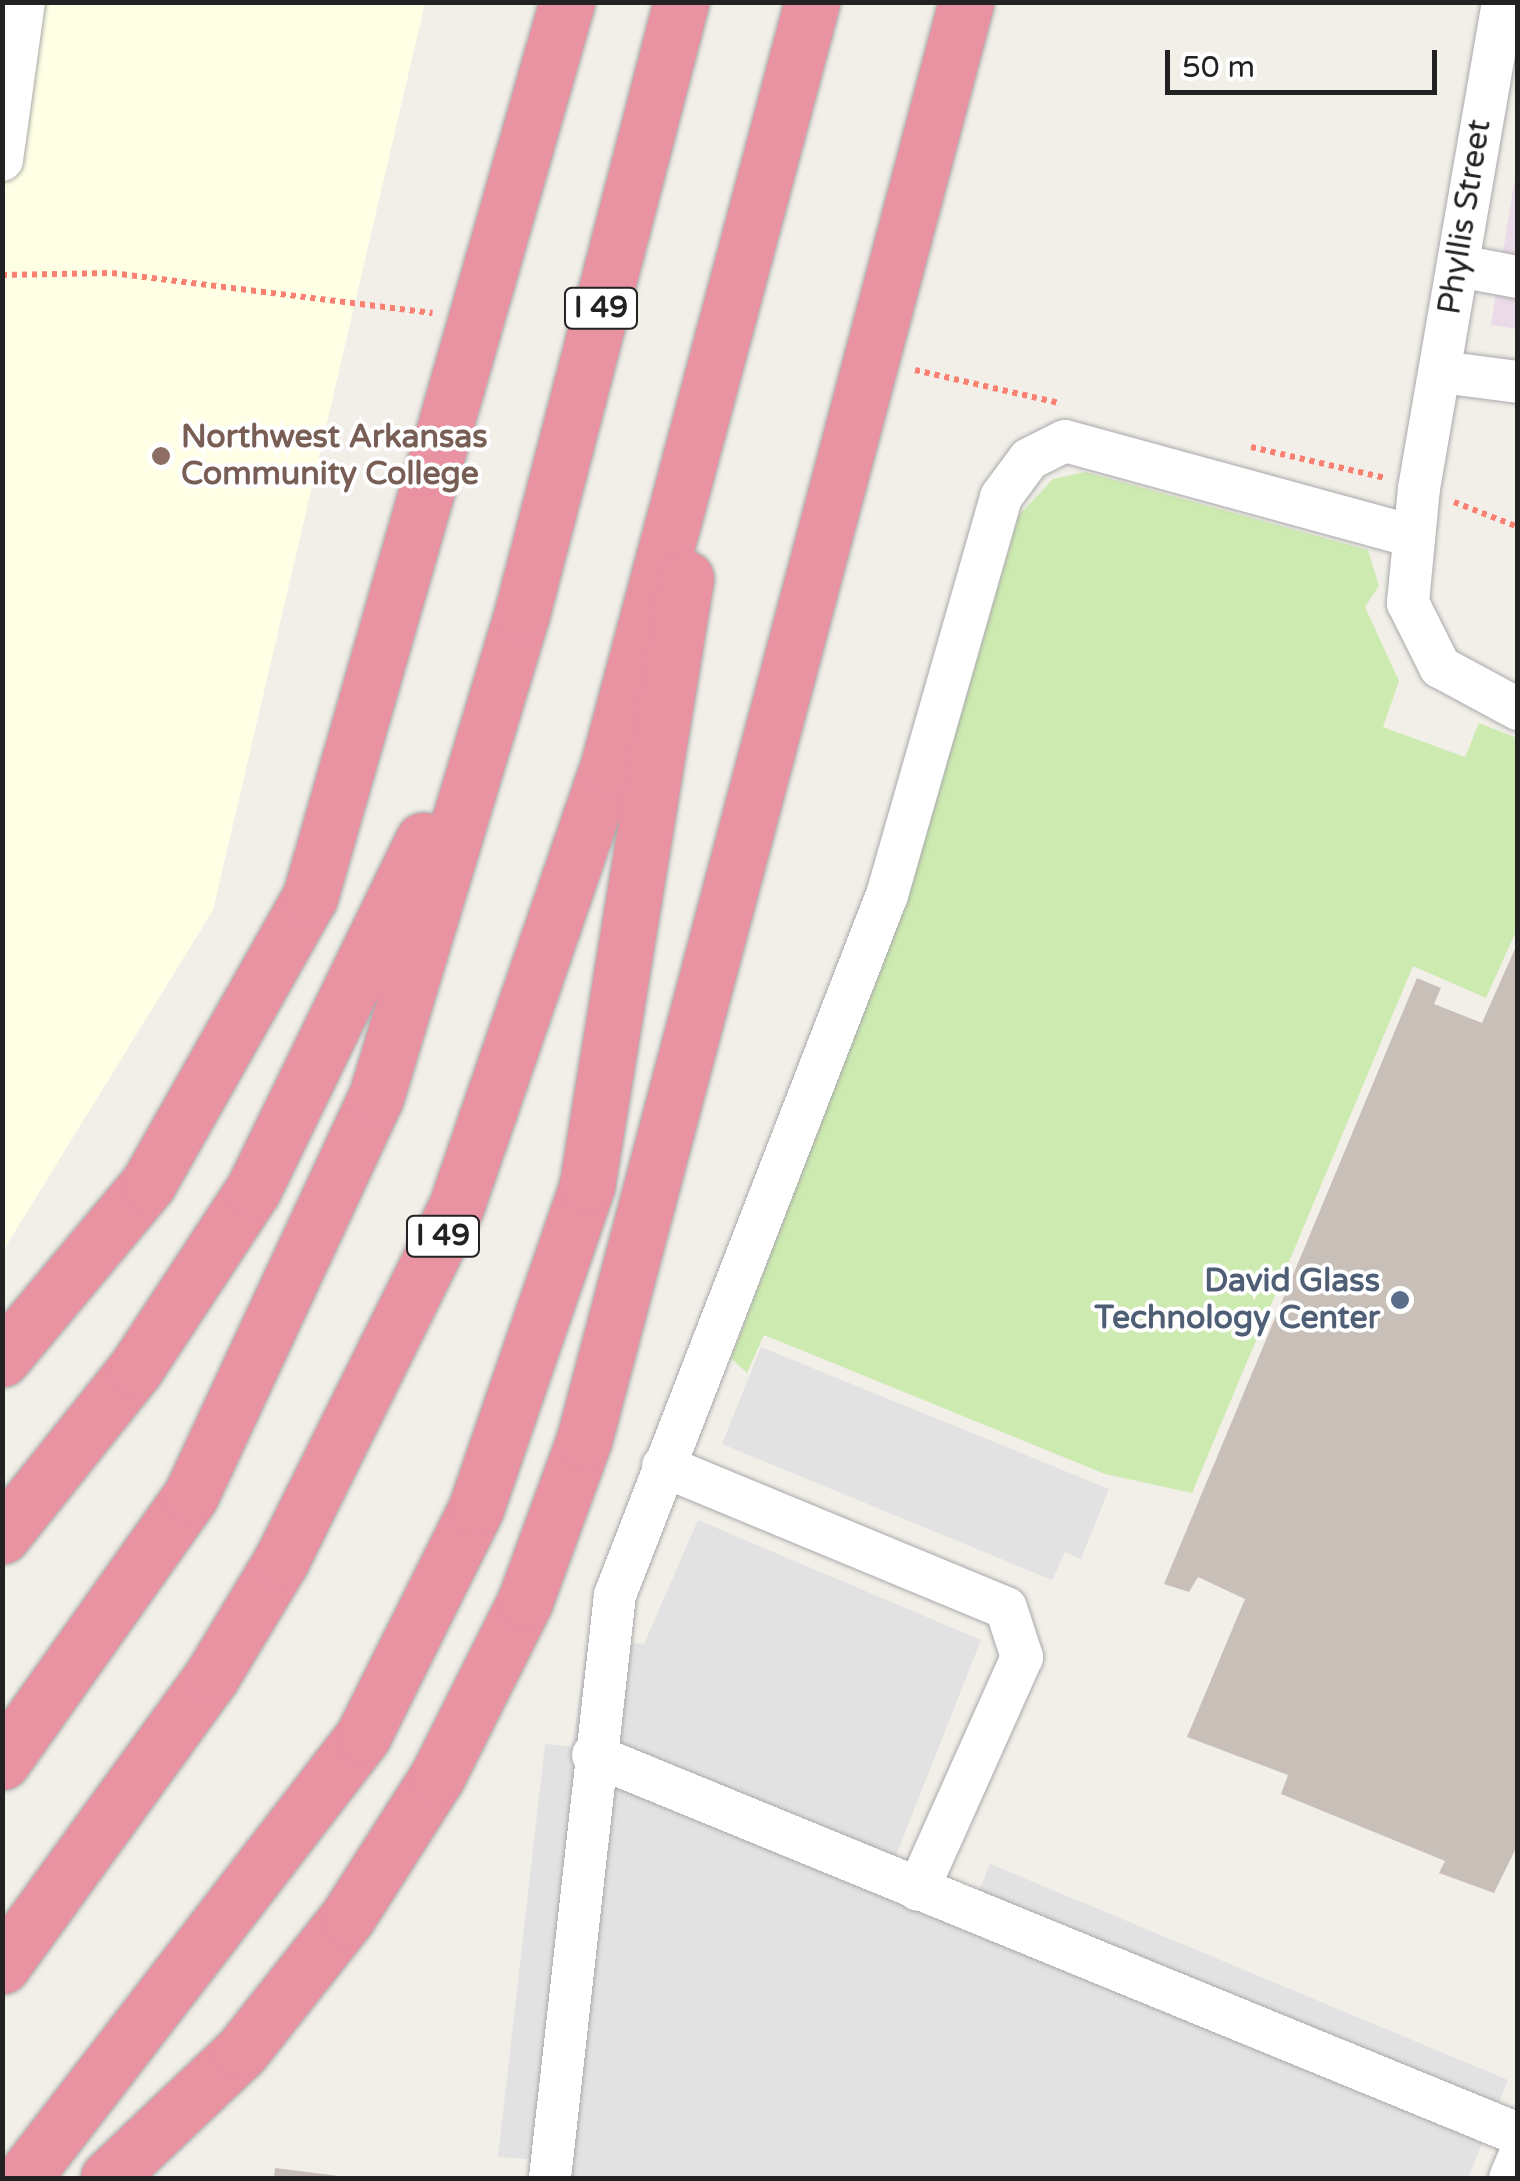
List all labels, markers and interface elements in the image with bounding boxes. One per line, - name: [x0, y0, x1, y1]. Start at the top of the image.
- scale bar: [1170, 30, 1442, 92]
- text: 50 m: [1182, 49, 1255, 86]
- street label: Phyllis Street: [1431, 117, 1499, 317]
- road number: I 49: [564, 283, 638, 333]
- place label: Northwest Arkansas Community College: [181, 419, 488, 494]
- marker: Northwest Arkansas Community College: [150, 445, 172, 467]
- road number: I 49: [406, 1211, 480, 1261]
- place label: David Glass Technology Center: [1095, 1263, 1380, 1338]
- marker: David Glass Technology Center: [1389, 1289, 1411, 1311]

